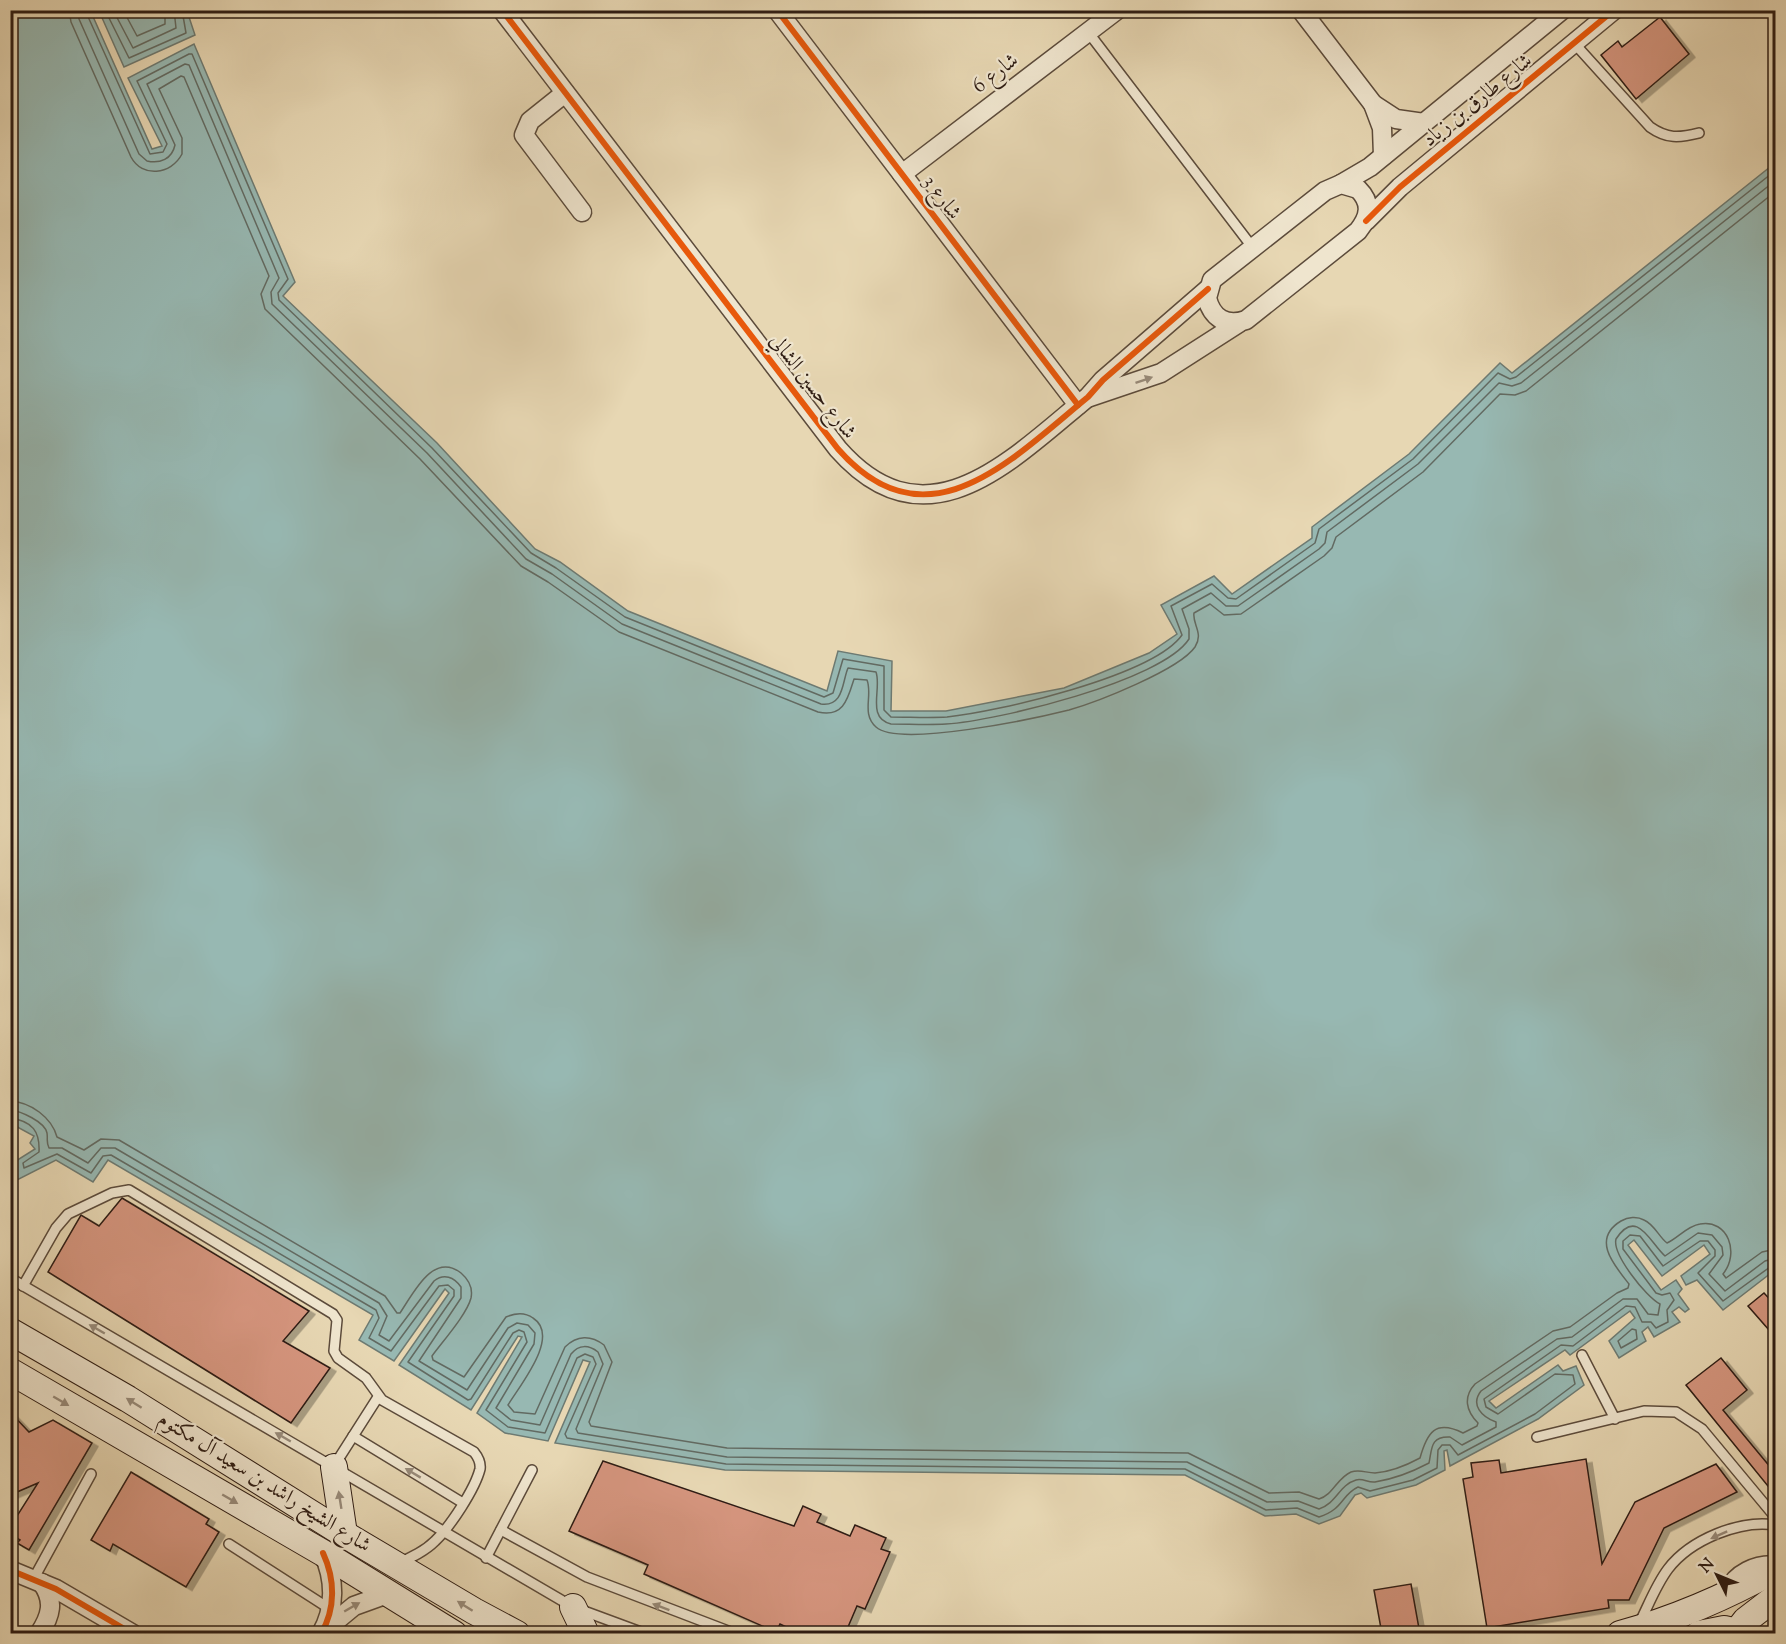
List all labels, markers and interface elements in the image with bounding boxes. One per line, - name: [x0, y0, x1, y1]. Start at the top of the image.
- street label: شارع 6: [966, 47, 1026, 102]
- street label: شارع طارق بن زياد: [1416, 47, 1540, 156]
- street label: شارع 3: [913, 169, 968, 227]
- street label: شارع حسين الشالي: [760, 328, 863, 447]
- one-way arrow: [1135, 374, 1153, 384]
- one-way arrow: [89, 1323, 105, 1334]
- one-way arrow: [53, 1395, 69, 1406]
- one-way arrow: [126, 1397, 142, 1408]
- street label: شارع الشيخ راشد بن سعيد آل مكتوم: [150, 1405, 377, 1563]
- one-way arrow: [275, 1432, 291, 1443]
- one-way arrow: [405, 1467, 421, 1478]
- one-way arrow: [335, 1491, 344, 1510]
- one-way arrow: [221, 1494, 238, 1504]
- one-way arrow: [1709, 1530, 1727, 1540]
- north arrow: [1687, 1545, 1747, 1605]
- text: N: [1695, 1554, 1721, 1579]
- one-way arrow: [457, 1600, 473, 1611]
- one-way arrow: [652, 1601, 670, 1611]
- one-way arrow: [344, 1602, 361, 1612]

